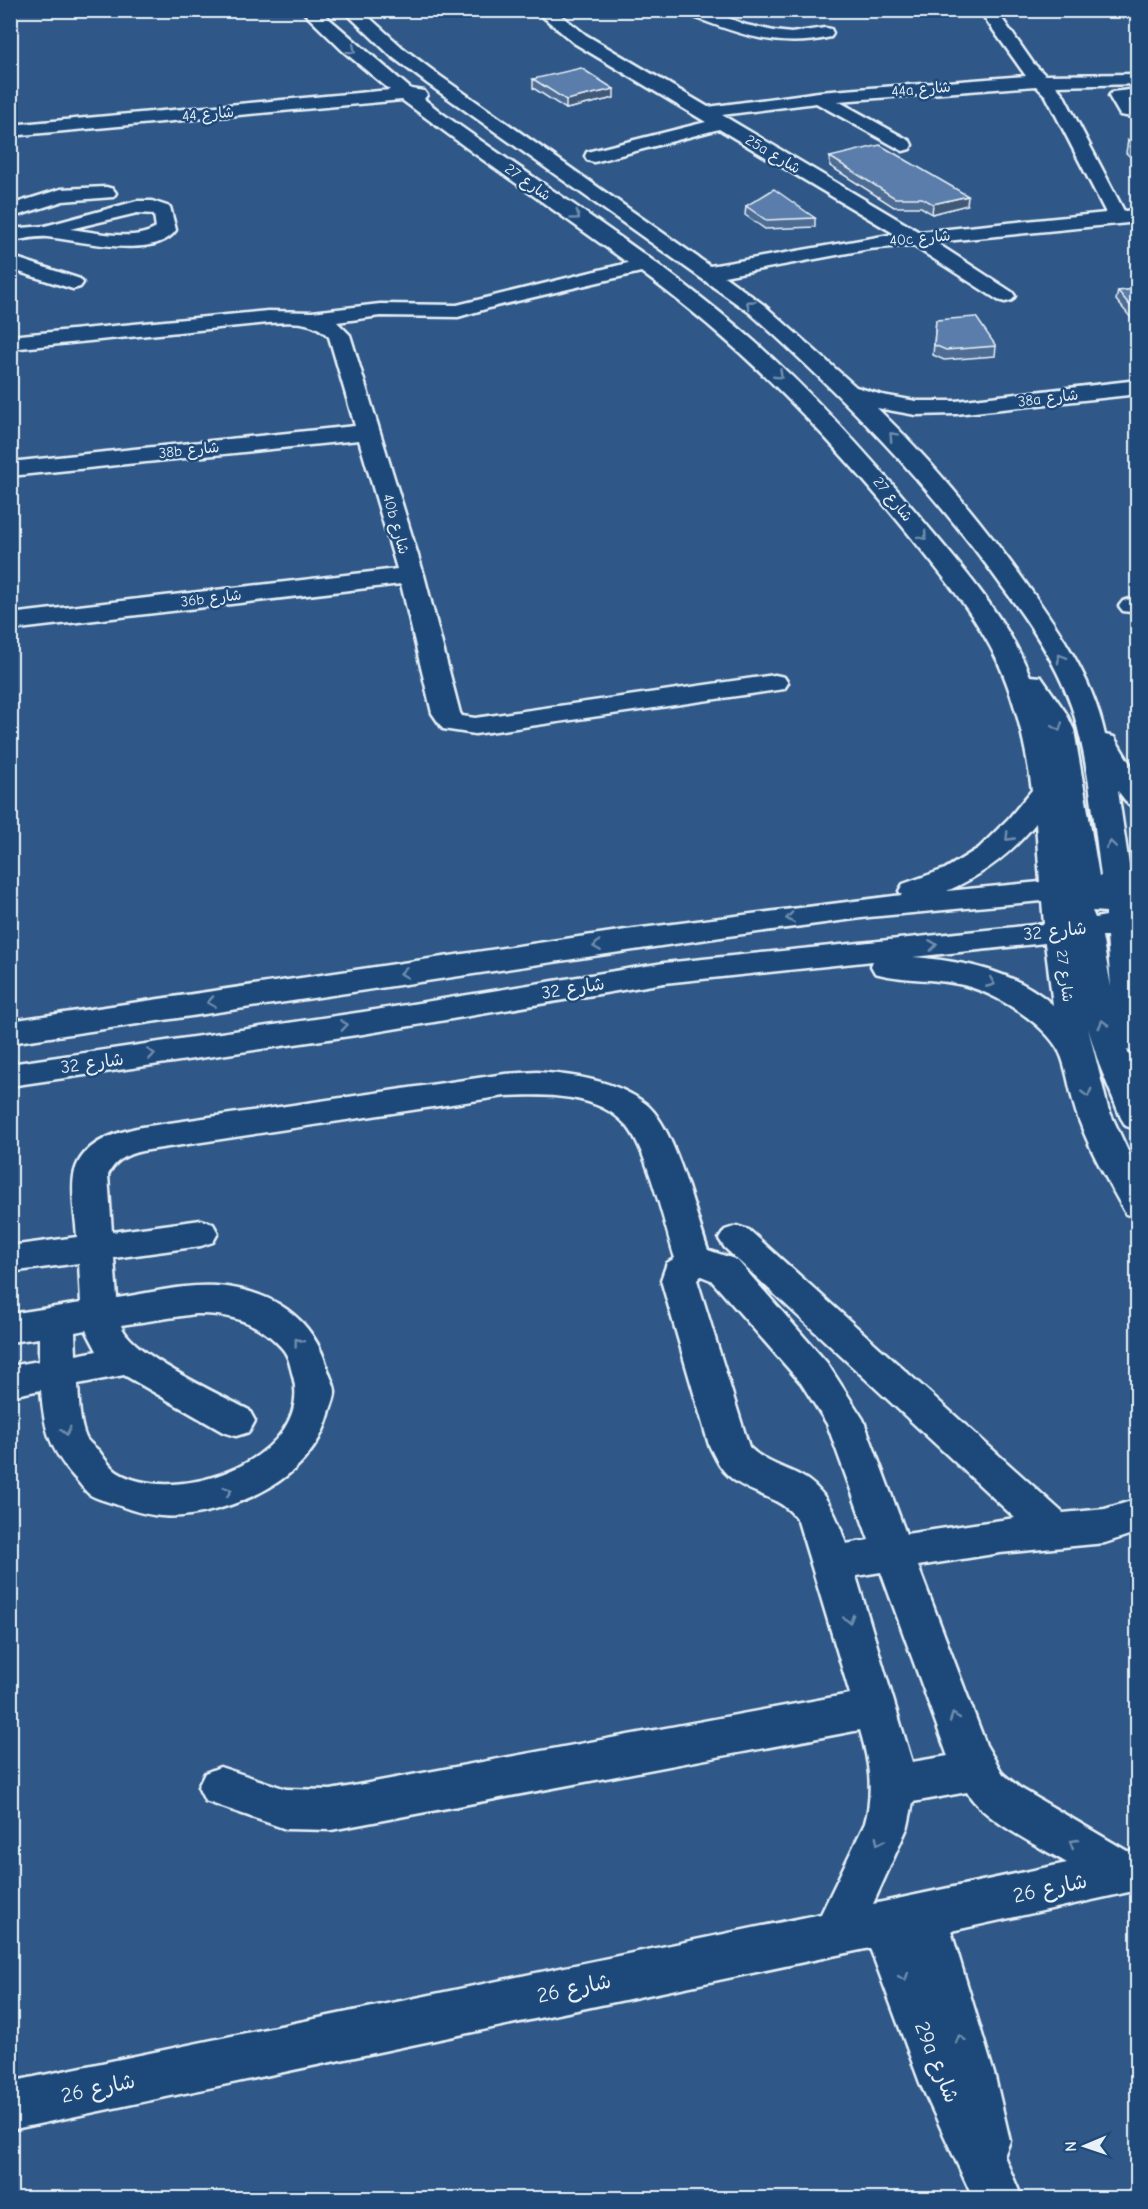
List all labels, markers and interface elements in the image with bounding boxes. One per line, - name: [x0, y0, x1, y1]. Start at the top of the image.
- one-way arrow: [345, 43, 356, 54]
- street label: 44a شارع: [890, 77, 952, 102]
- street label: شارع 44: [181, 103, 235, 126]
- street label: 25a شارع: [742, 131, 804, 178]
- street label: شارع 27: [501, 159, 554, 205]
- one-way arrow: [570, 209, 581, 220]
- street label: 40c شارع: [889, 226, 951, 251]
- one-way arrow: [745, 301, 756, 312]
- one-way arrow: [771, 368, 782, 379]
- street label: 38a شارع: [1017, 385, 1079, 412]
- one-way arrow: [890, 433, 901, 444]
- street label: 38b شارع: [158, 438, 220, 463]
- street label: شارع 27: [869, 473, 916, 526]
- street label: 40b شارع: [378, 492, 413, 557]
- one-way arrow: [916, 529, 927, 540]
- street label: 36b شارع: [180, 585, 243, 612]
- one-way arrow: [1057, 654, 1068, 664]
- one-way arrow: [1050, 721, 1063, 731]
- one-way arrow: [1005, 831, 1016, 841]
- one-way arrow: [1106, 840, 1118, 850]
- one-way arrow: [786, 912, 795, 924]
- street label: شارع 32: [1022, 918, 1088, 946]
- one-way arrow: [593, 939, 602, 951]
- one-way arrow: [928, 939, 937, 951]
- street label: شارع 27: [1052, 949, 1077, 1003]
- one-way arrow: [399, 967, 409, 979]
- street label: شارع 32: [540, 973, 606, 1005]
- one-way arrow: [985, 976, 996, 988]
- one-way arrow: [207, 995, 216, 1007]
- one-way arrow: [1098, 1019, 1111, 1029]
- one-way arrow: [340, 1020, 349, 1032]
- street label: شارع 32: [59, 1049, 125, 1079]
- one-way arrow: [147, 1049, 156, 1061]
- one-way arrow: [1080, 1087, 1092, 1098]
- one-way arrow: [294, 1338, 305, 1349]
- one-way arrow: [58, 1426, 71, 1436]
- one-way arrow: [222, 1486, 232, 1499]
- one-way arrow: [842, 1613, 854, 1624]
- one-way arrow: [949, 1712, 962, 1723]
- one-way arrow: [875, 1834, 887, 1845]
- one-way arrow: [1069, 1838, 1079, 1850]
- street label: شارع 26: [1011, 1868, 1090, 1910]
- street label: شارع 26: [535, 1968, 614, 2010]
- one-way arrow: [896, 1972, 909, 1982]
- street label: 29a شارع: [907, 2018, 964, 2107]
- one-way arrow: [955, 2034, 967, 2045]
- street label: شارع 26: [59, 2068, 138, 2110]
- north arrow: [1055, 2116, 1115, 2176]
- text: N: [1062, 2141, 1080, 2152]

